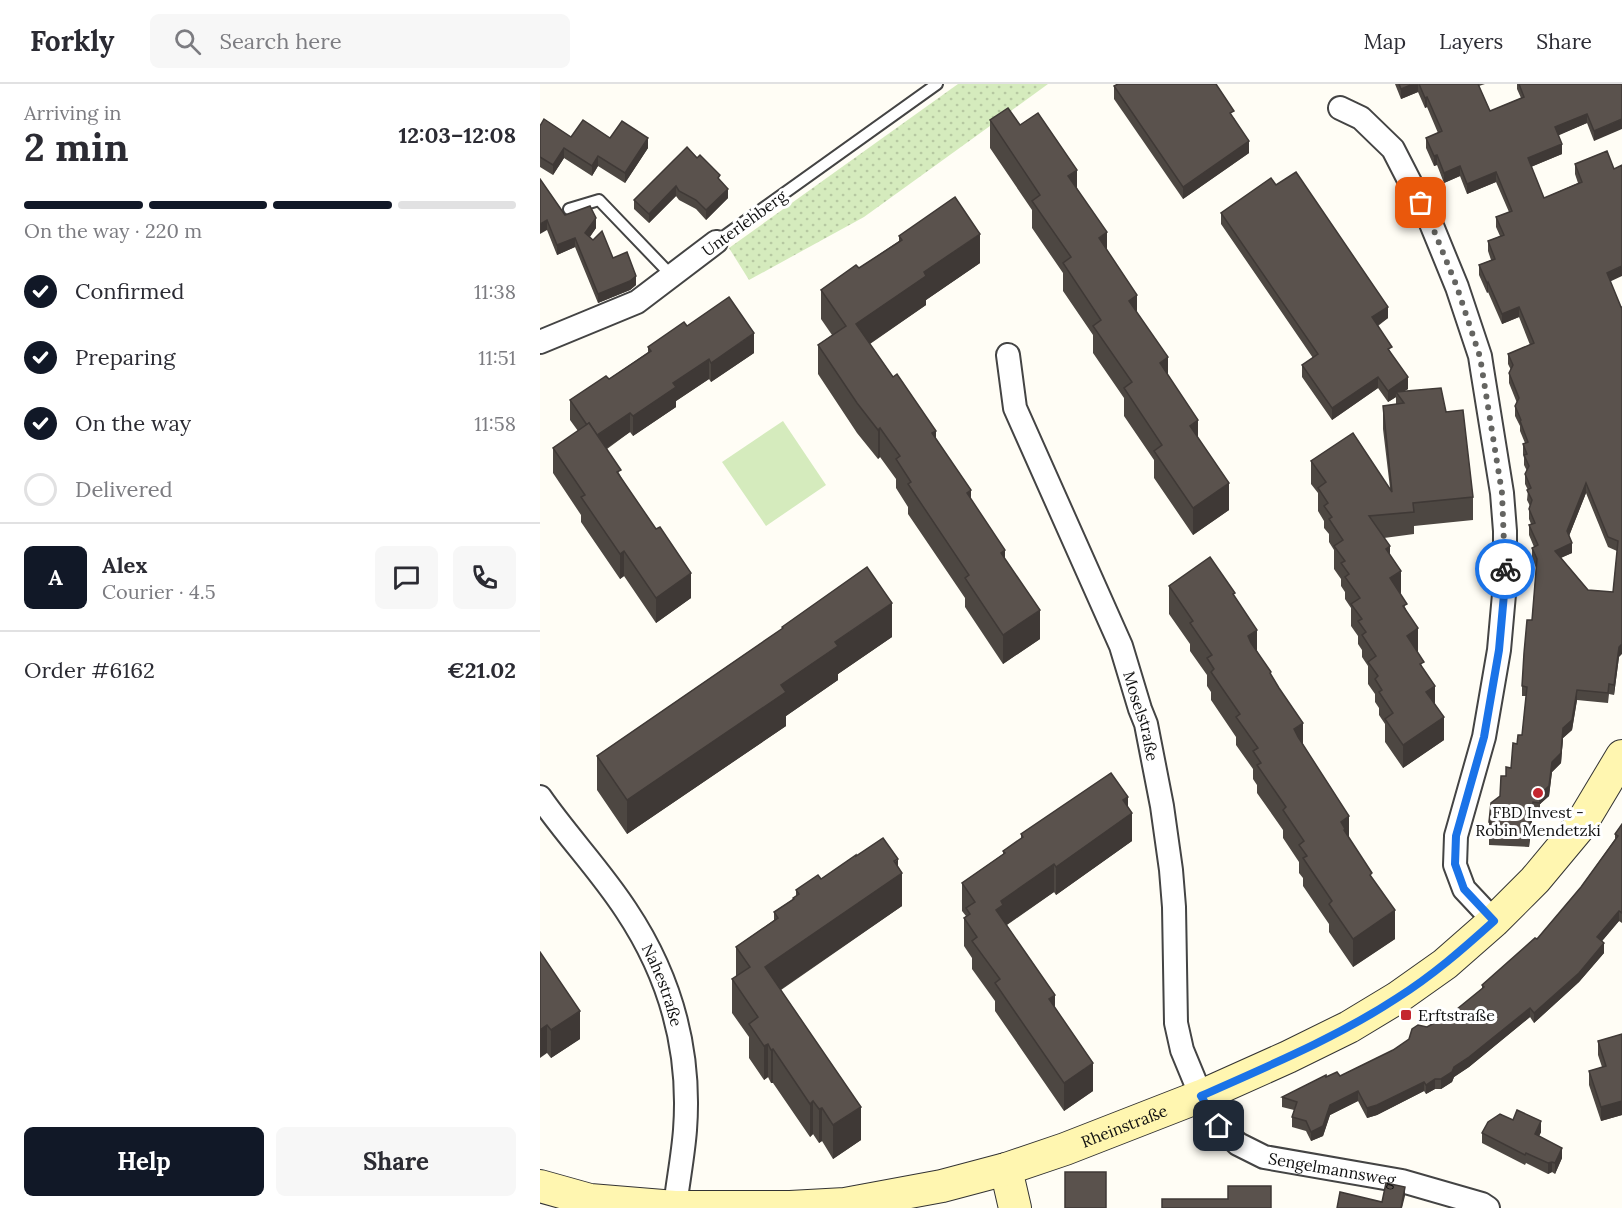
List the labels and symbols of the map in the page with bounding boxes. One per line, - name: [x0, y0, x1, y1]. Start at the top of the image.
- pin: [1395, 177, 1446, 228]
- street label: Unterlehberg: [698, 185, 791, 260]
- courier: [1475, 539, 1535, 599]
- street label: Moselstraße: [1119, 669, 1163, 763]
- marker: FBD Invest - Robin Mendetzki: [1531, 786, 1545, 800]
- place label: FBD Invest - Robin Mendetzki: [1475, 802, 1601, 840]
- street label: Nahestraße: [638, 940, 687, 1029]
- place label: Erftstraße: [1418, 1005, 1495, 1025]
- marker: Erftstraße: [1399, 1008, 1413, 1022]
- street label: Rheinstraße: [1078, 1100, 1170, 1152]
- pin: [1193, 1100, 1244, 1151]
- street label: Sengelmannsweg: [1267, 1148, 1398, 1190]

